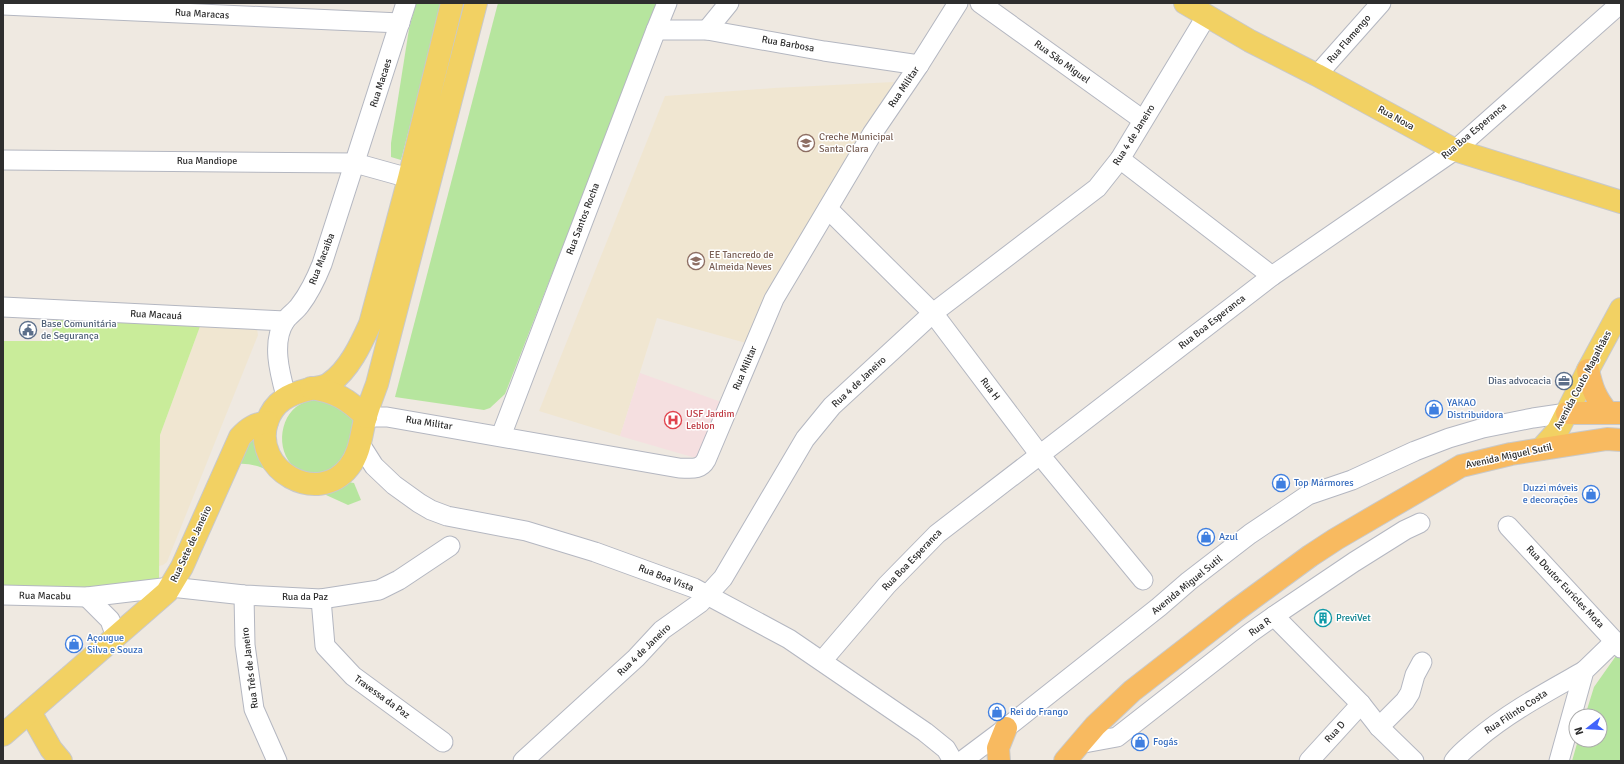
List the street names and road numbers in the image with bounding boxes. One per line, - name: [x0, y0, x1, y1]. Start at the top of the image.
- street label: Rua Maracas: [174, 7, 230, 21]
- street label: Rua Flamengo: [1325, 12, 1373, 66]
- street label: Rua Barbosa: [761, 33, 815, 55]
- street label: Rua São Miguel: [1032, 38, 1092, 86]
- street label: Rua Macaes: [367, 56, 395, 109]
- street label: Rua Militar: [886, 64, 922, 110]
- street label: Rua Boa Esperanca: [1439, 100, 1509, 162]
- street label: Rua 4 de Janeiro: [1110, 102, 1158, 168]
- street label: Rua Nova: [1376, 103, 1416, 133]
- street label: Rua Mandiope: [177, 155, 237, 167]
- street label: Rua Santos Rocha: [564, 181, 602, 257]
- street label: Rua Macaiba: [307, 231, 337, 287]
- street label: Rua Boa Esperanca: [1176, 292, 1248, 352]
- street label: Rua Macauá: [130, 308, 182, 322]
- street label: Avenida Couto Magalhães: [1552, 328, 1614, 431]
- street label: Rua Militar: [730, 344, 760, 392]
- street label: Rua 4 de Janeiro: [829, 354, 889, 410]
- street label: Rua H: [978, 375, 1002, 403]
- street label: Rua Militar: [405, 413, 454, 433]
- street label: Avenida Miguel Sutil: [1465, 441, 1553, 471]
- street label: Rua Sete de Janeiro: [168, 504, 214, 584]
- street label: Rua Boa Esperanca: [879, 527, 945, 593]
- street label: Rua Doutor Eurícles Mota: [1524, 543, 1606, 631]
- street label: Avenida Miguel Sutil: [1149, 553, 1225, 617]
- street label: Rua Boa Vista: [637, 562, 695, 594]
- street label: Rua Macabu: [19, 590, 71, 602]
- street label: Rua da Paz: [282, 591, 329, 603]
- street label: Rua R: [1247, 615, 1273, 639]
- street label: Rua 4 de Janeiro: [615, 621, 673, 679]
- street label: Rua Três de Janeiro: [239, 627, 261, 709]
- street label: Travessa da Paz: [352, 673, 413, 722]
- street label: Rua Filinto Costa: [1482, 687, 1550, 737]
- street label: Rua D: [1322, 719, 1348, 745]

